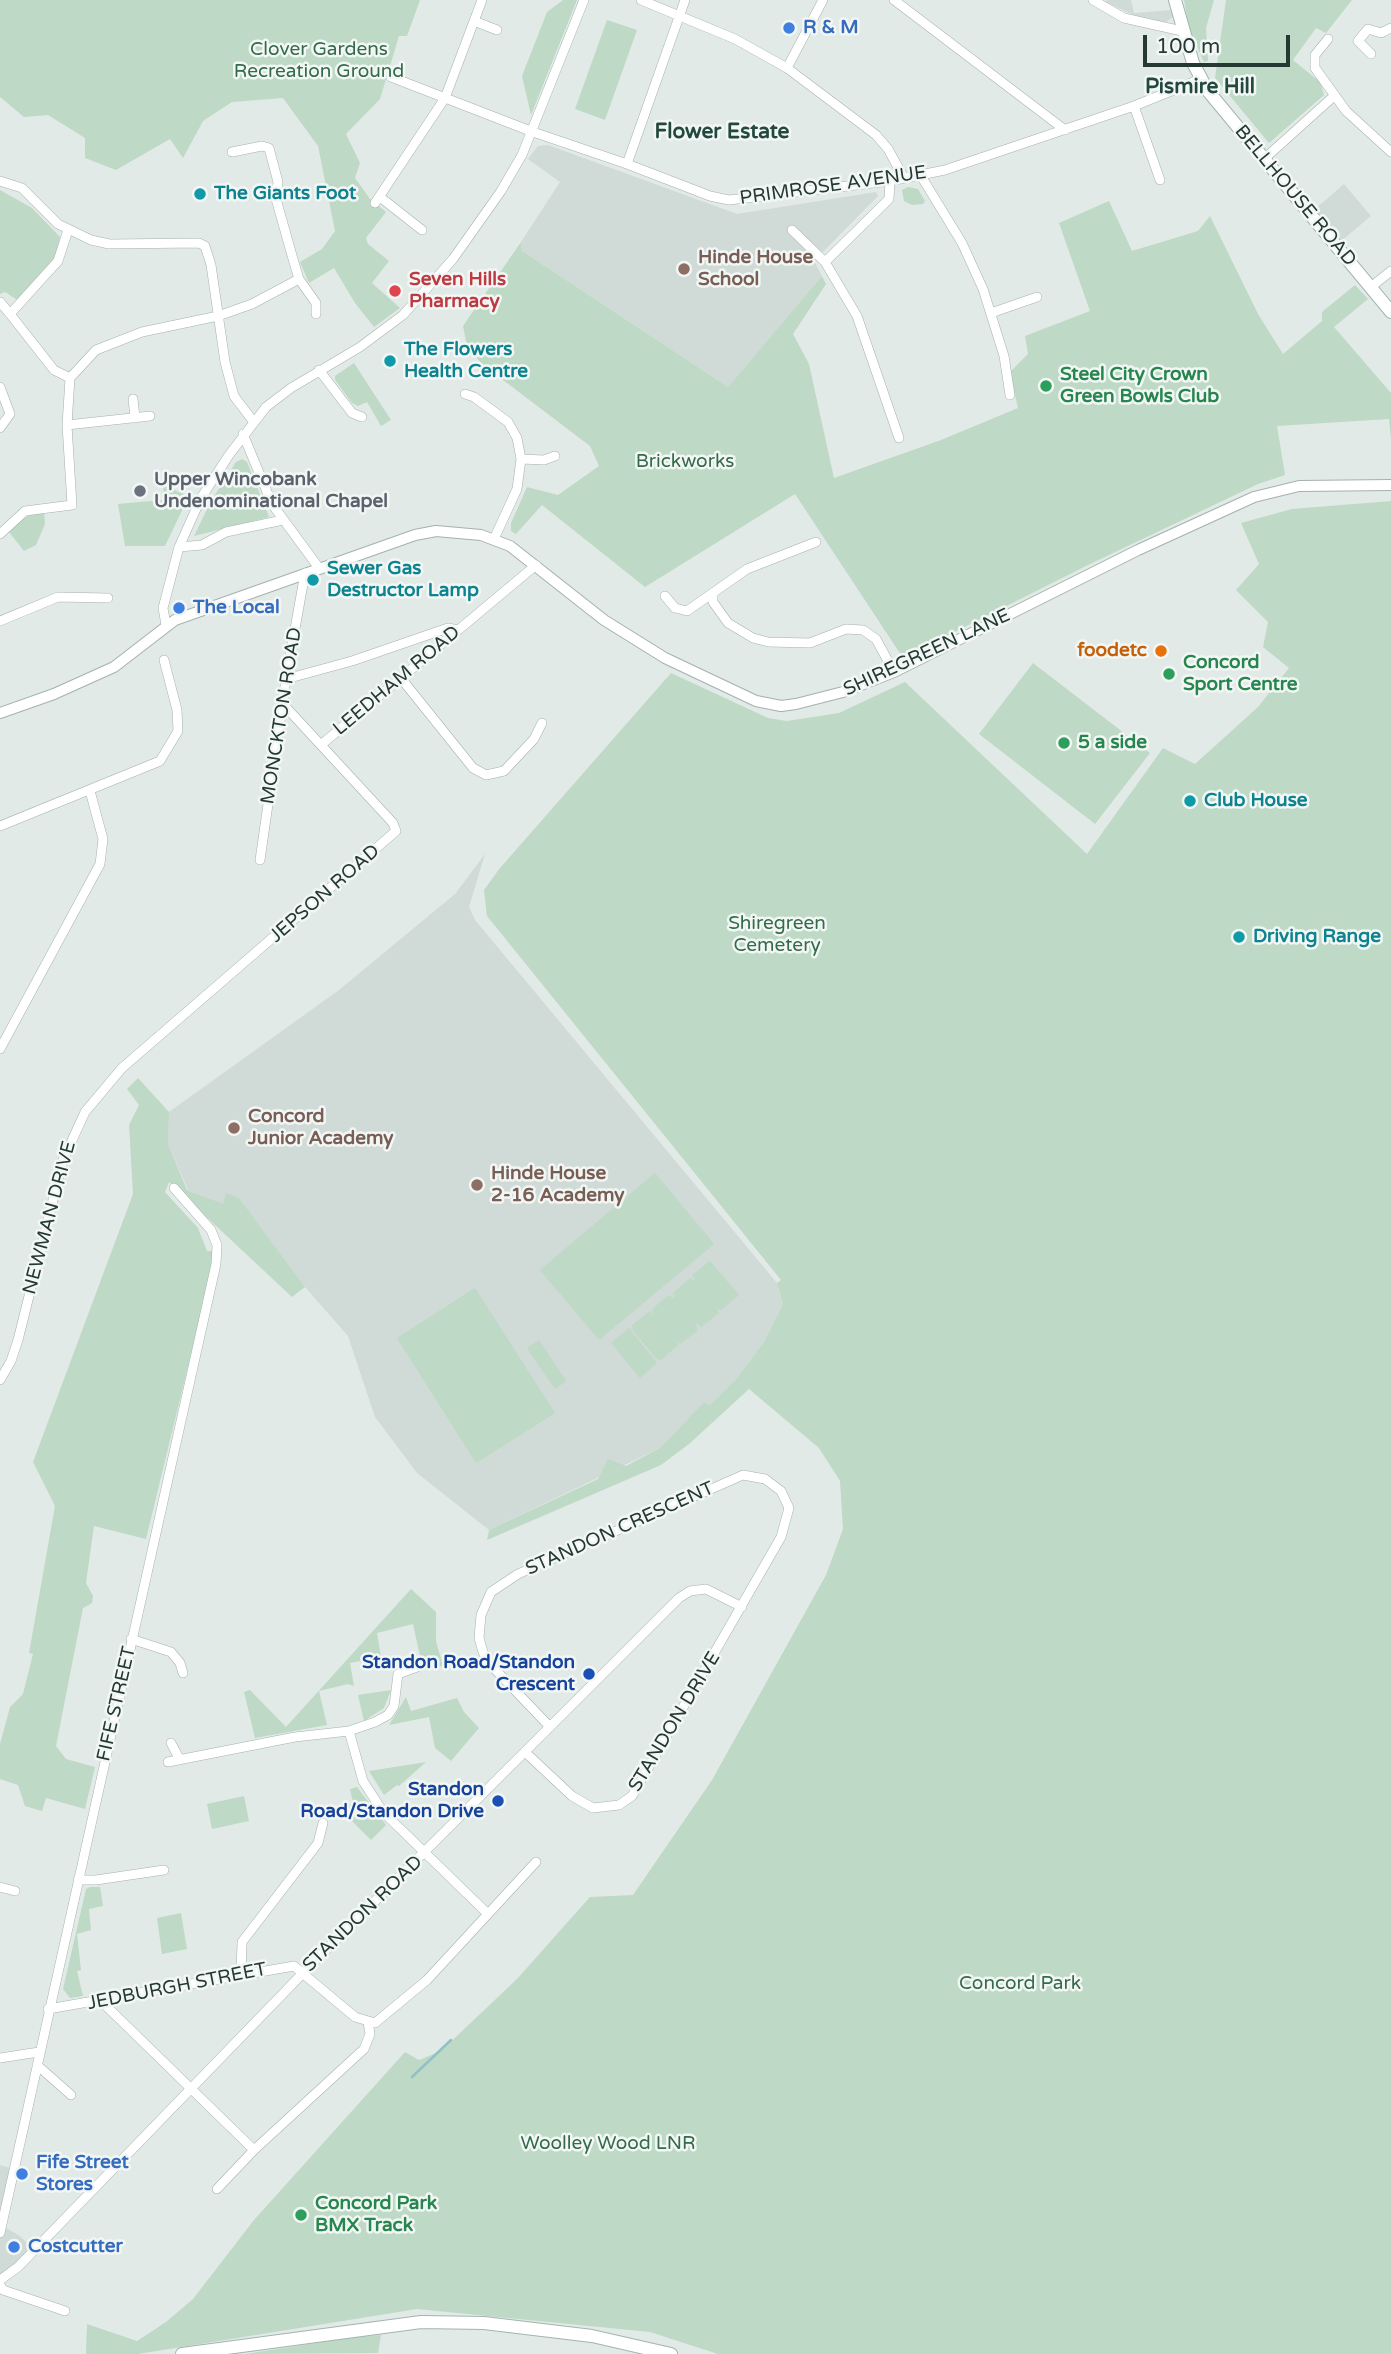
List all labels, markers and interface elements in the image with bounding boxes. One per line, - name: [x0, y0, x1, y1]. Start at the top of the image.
- place label: R & M: [803, 17, 859, 39]
- marker: R & M: [781, 20, 797, 36]
- scale bar: [1146, 21, 1293, 65]
- text: 100 m: [1156, 34, 1220, 59]
- park label: Clover Gardens Recreation Ground: [234, 39, 404, 83]
- district label: Pismire Hill: [1145, 74, 1255, 100]
- district label: Flower Estate: [655, 119, 789, 145]
- street label: BELLHOUSE ROAD: [1229, 121, 1361, 271]
- street label: PRIMROSE AVENUE: [738, 162, 928, 210]
- place label: The Giants Foot: [214, 183, 356, 205]
- marker: The Giants Foot: [192, 186, 208, 202]
- place label: Hinde House School: [698, 247, 813, 291]
- marker: Hinde House School: [676, 261, 692, 277]
- place label: Seven Hills Pharmacy: [409, 269, 506, 313]
- marker: Seven Hills Pharmacy: [387, 283, 403, 299]
- place label: The Flowers Health Centre: [404, 339, 528, 383]
- marker: The Flowers Health Centre: [382, 353, 398, 369]
- place label: Steel City Crown Green Bowls Club: [1060, 364, 1219, 408]
- marker: Steel City Crown Green Bowls Club: [1038, 378, 1054, 394]
- park label: Brickworks: [636, 451, 734, 473]
- place label: Upper Wincobank Undenominational Chapel: [154, 469, 388, 513]
- marker: Upper Wincobank Undenominational Chapel: [132, 483, 148, 499]
- place label: Sewer Gas Destructor Lamp: [327, 558, 479, 602]
- marker: Sewer Gas Destructor Lamp: [305, 572, 321, 588]
- place label: The Local: [193, 597, 280, 619]
- marker: The Local: [171, 600, 187, 616]
- street label: SHIREGREEN LANE: [840, 604, 1014, 702]
- street label: LEEDHAM ROAD: [329, 621, 465, 741]
- street label: MONCKTON ROAD: [257, 626, 307, 806]
- place label: foodetc: [1077, 640, 1147, 662]
- marker: foodetc: [1153, 643, 1169, 659]
- place label: Concord Sport Centre: [1183, 652, 1298, 696]
- marker: Concord Sport Centre: [1161, 666, 1177, 682]
- place label: 5 a side: [1078, 732, 1147, 754]
- marker: 5 a side: [1056, 735, 1072, 751]
- place label: Club House: [1204, 790, 1308, 812]
- marker: Club House: [1182, 793, 1198, 809]
- street label: JEPSON ROAD: [265, 840, 385, 948]
- park label: Shiregreen Cemetery: [728, 913, 826, 957]
- place label: Driving Range: [1253, 926, 1381, 948]
- marker: Driving Range: [1231, 929, 1247, 945]
- place label: Concord Junior Academy: [248, 1106, 393, 1150]
- marker: Concord Junior Academy: [226, 1120, 242, 1136]
- street label: NEWMAN DRIVE: [19, 1139, 81, 1297]
- place label: Hinde House 2-16 Academy: [491, 1163, 624, 1207]
- marker: Hinde House 2-16 Academy: [469, 1177, 485, 1193]
- street label: STANDON CRESCENT: [522, 1477, 718, 1581]
- street label: FIFE STREET: [93, 1644, 141, 1764]
- street label: STANDON DRIVE: [624, 1648, 726, 1796]
- place label: Standon Road/Standon Crescent: [362, 1652, 575, 1696]
- marker: Standon Road/Standon Crescent: [581, 1666, 597, 1682]
- place label: Standon Road/Standon Drive: [300, 1779, 484, 1823]
- marker: Standon Road/Standon Drive: [490, 1793, 506, 1809]
- street label: STANDON ROAD: [298, 1851, 428, 1977]
- street label: JEDBURGH STREET: [86, 1958, 268, 2016]
- park label: Concord Park: [959, 1973, 1081, 1995]
- park label: Woolley Wood LNR: [521, 2133, 695, 2155]
- place label: Fife Street Stores: [36, 2152, 129, 2196]
- marker: Fife Street Stores: [14, 2166, 30, 2182]
- place label: Concord Park BMX Track: [315, 2193, 437, 2237]
- marker: Concord Park BMX Track: [293, 2207, 309, 2223]
- place label: Costcutter: [28, 2236, 123, 2258]
- marker: Costcutter: [6, 2239, 22, 2255]

